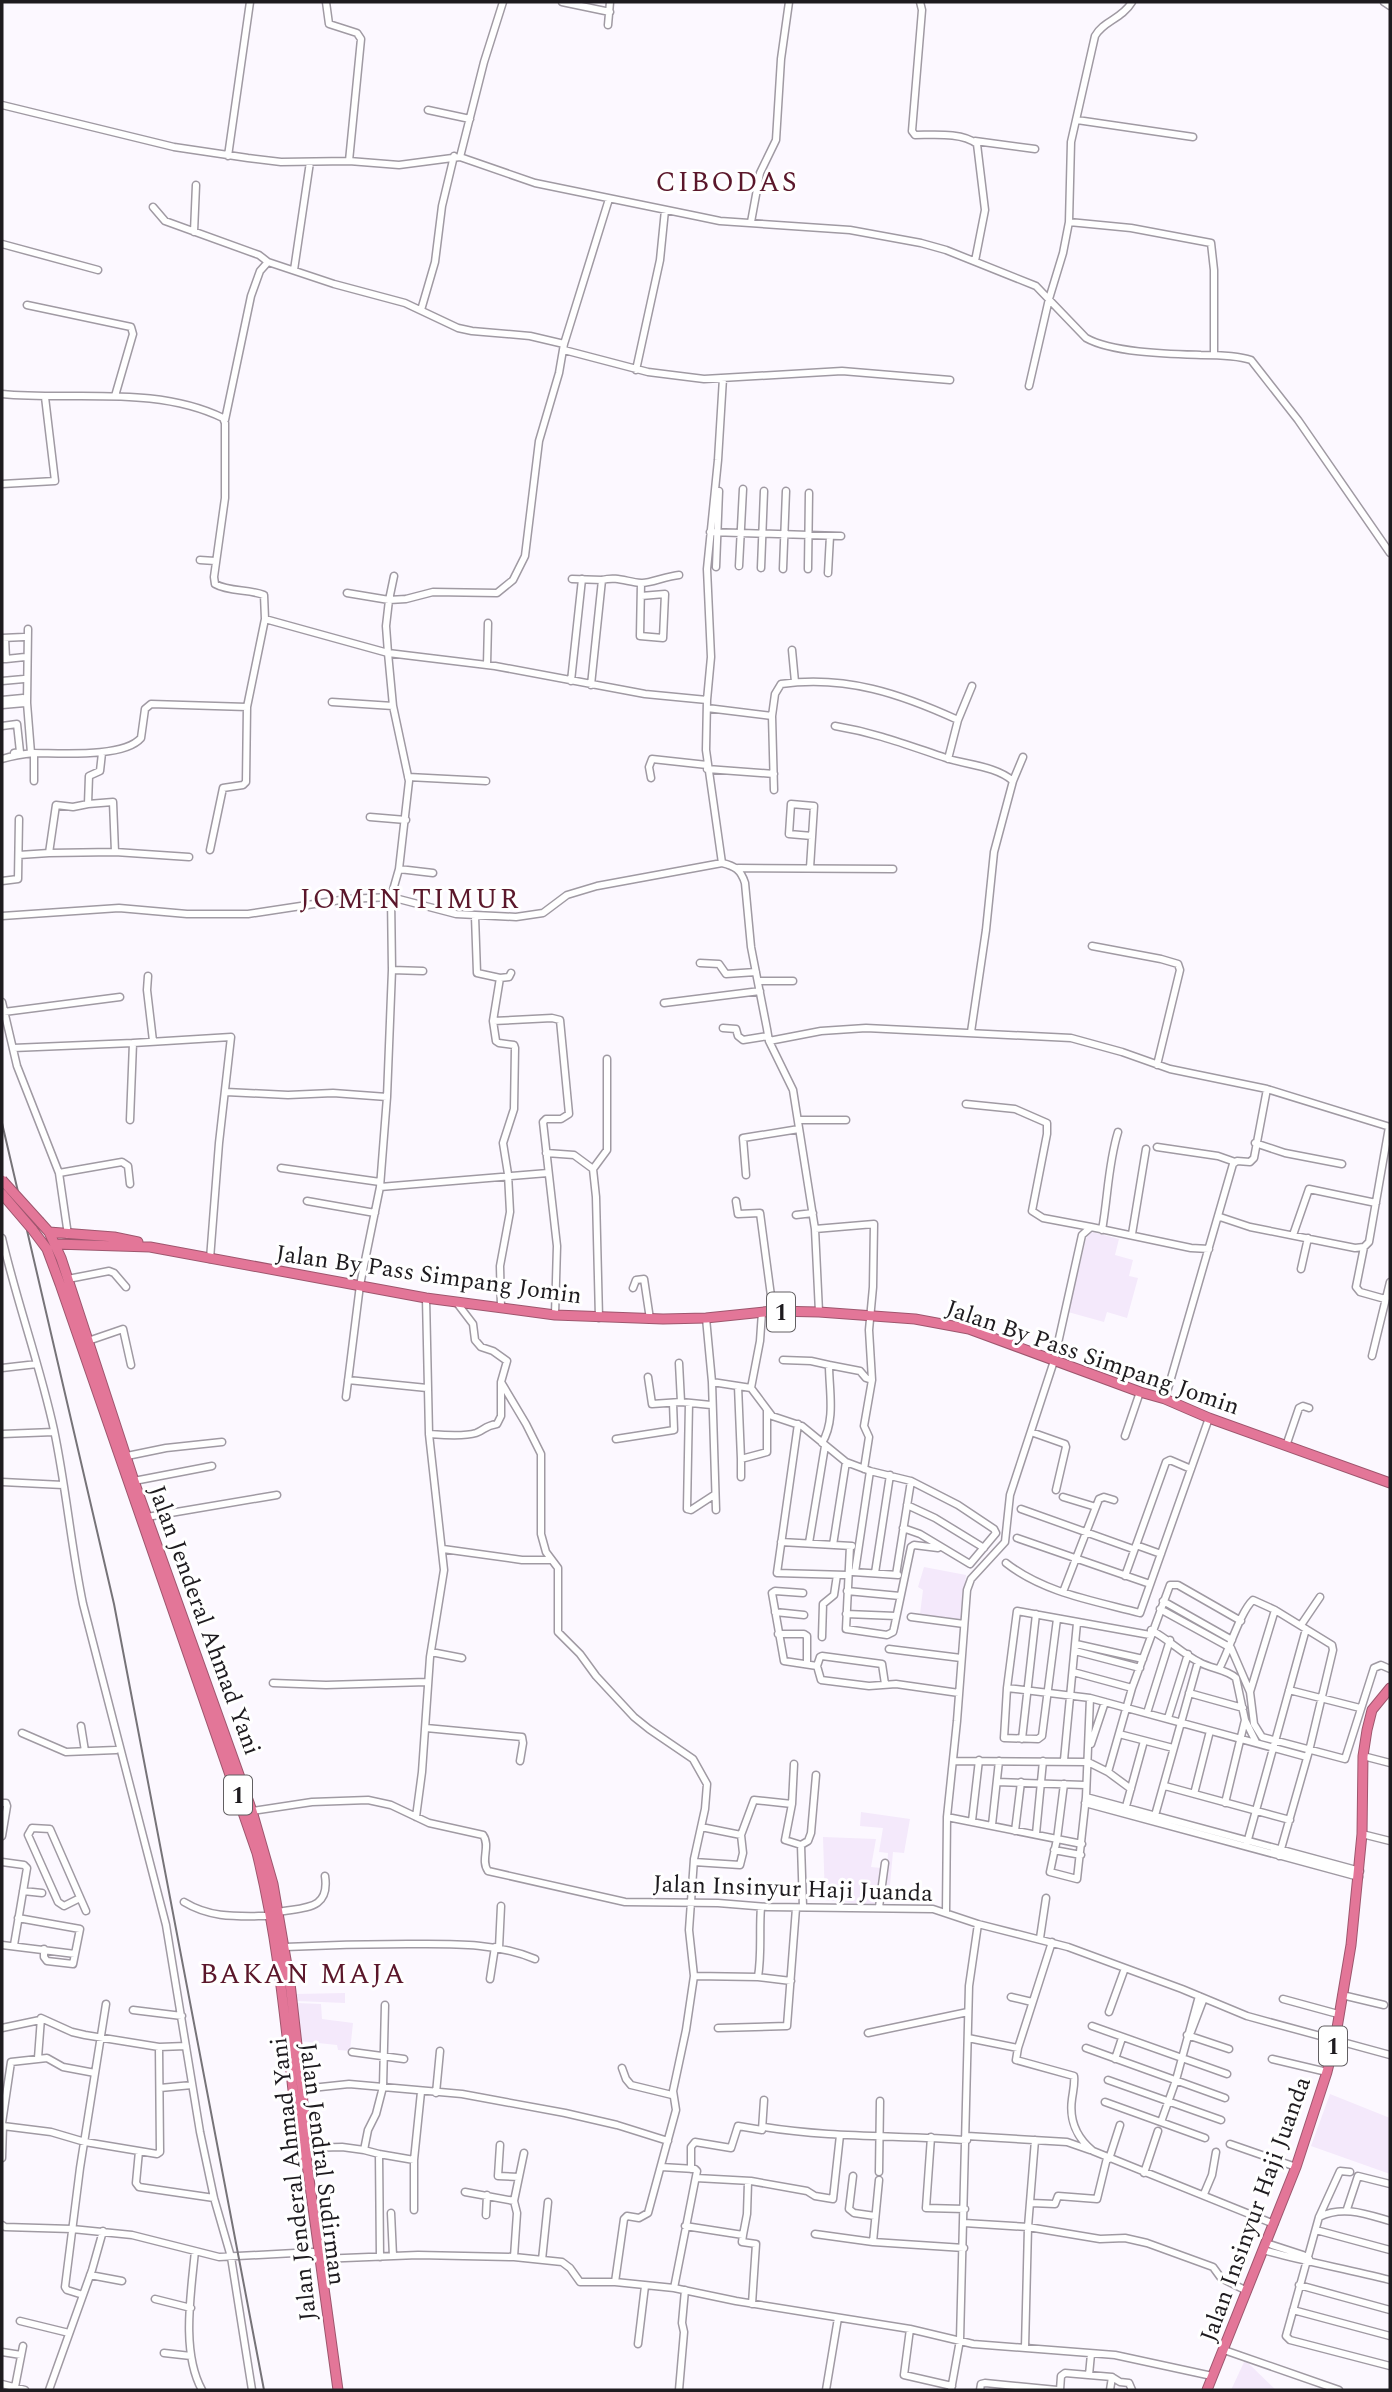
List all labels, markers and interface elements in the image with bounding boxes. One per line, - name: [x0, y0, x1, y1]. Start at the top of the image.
- district label: CIBODAS: [656, 161, 799, 204]
- district label: JOMIN TIMUR: [300, 878, 520, 921]
- street label: Jalan By Pass Simpang Jomin: [274, 1236, 584, 1314]
- street label: Jalan By Pass Simpang Jomin: [941, 1291, 1244, 1425]
- road number: 1: [767, 1292, 795, 1331]
- street label: Jalan Jenderal Ahmad Yani: [138, 1480, 270, 1760]
- road number: 1: [224, 1776, 252, 1814]
- street label: Jalan Insinyur Haji Juanda: [652, 1866, 934, 1912]
- district label: BAKAN MAJA: [199, 1953, 407, 1996]
- road number: 1: [1319, 2026, 1347, 2066]
- street label: Jalan Jenderal Ahmad Yani: [261, 2035, 327, 2322]
- street label: Jalan Jendral Sudirman: [289, 2041, 355, 2288]
- street label: Jalan Insinyur Haji Juanda: [1191, 2071, 1321, 2347]

